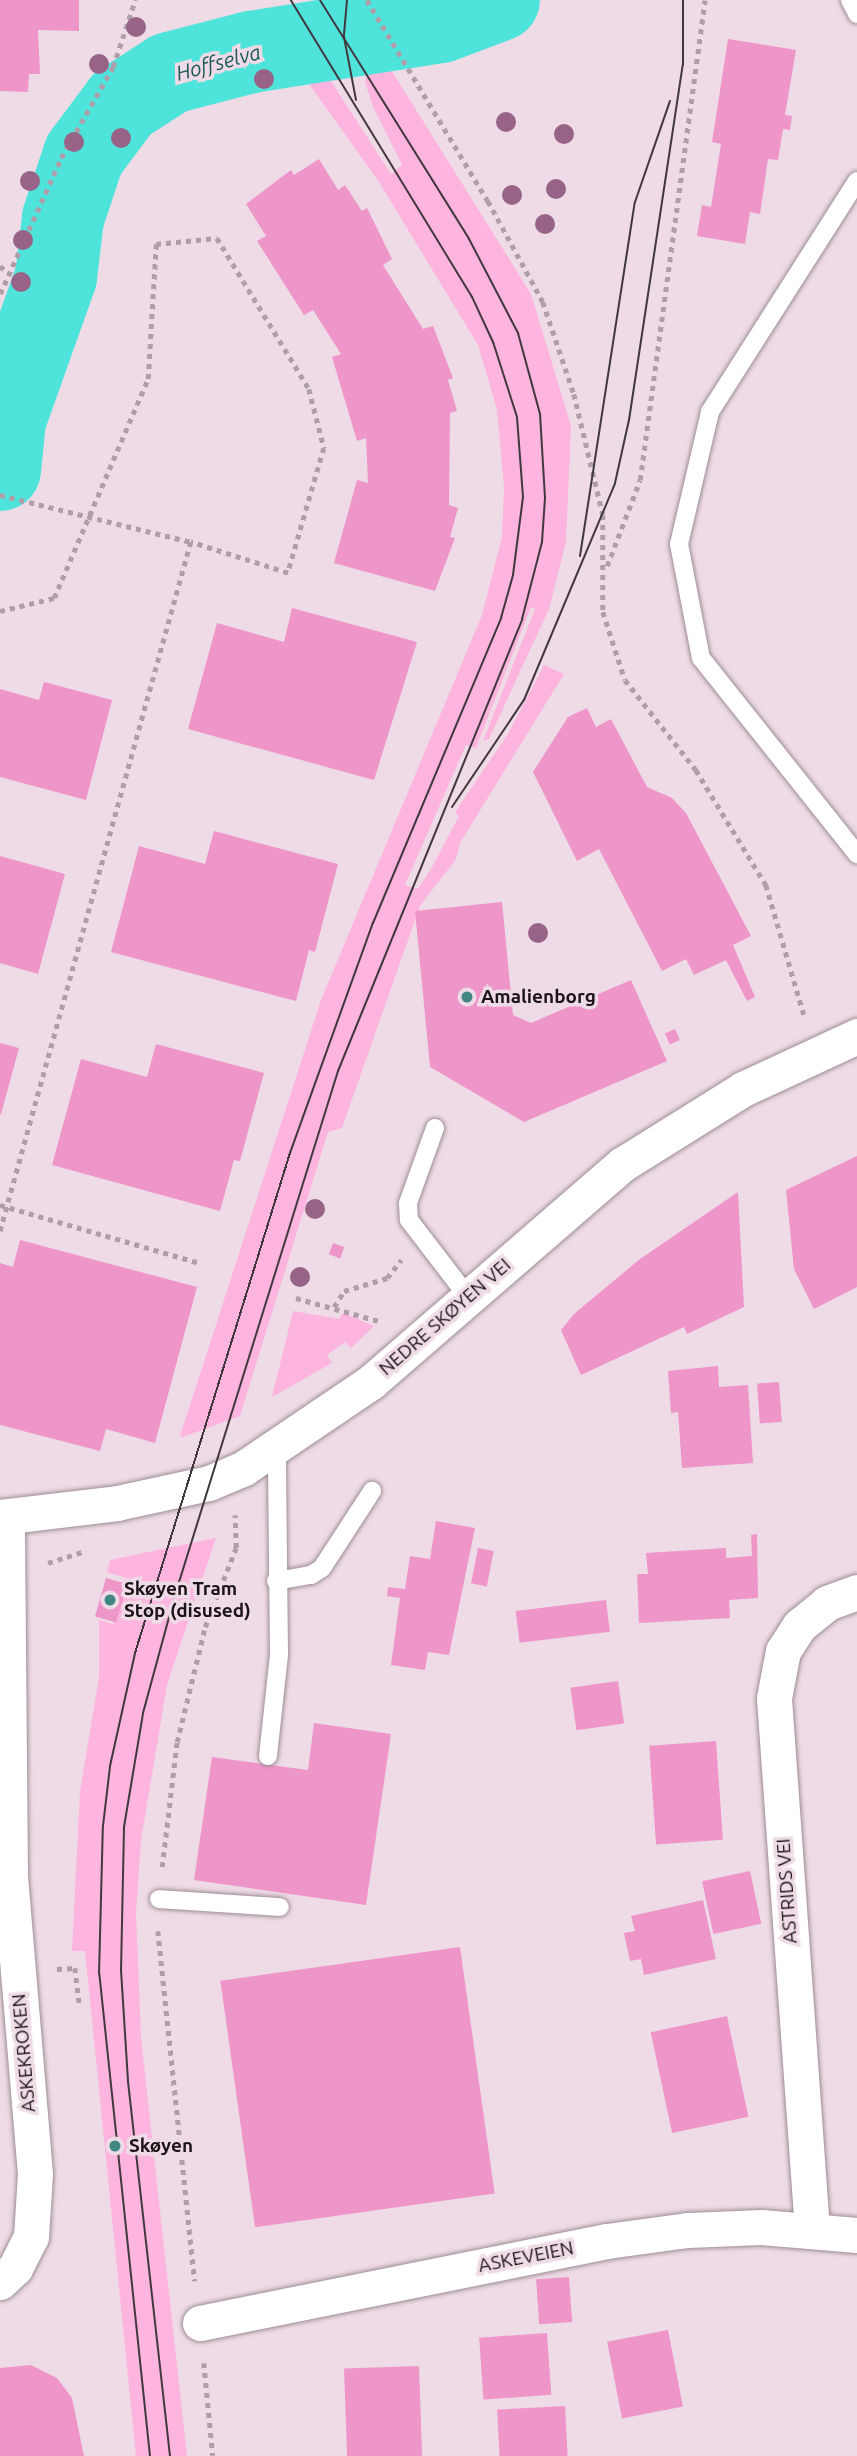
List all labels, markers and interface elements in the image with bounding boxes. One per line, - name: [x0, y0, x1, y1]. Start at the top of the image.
- water label: Hoffselva: [173, 39, 263, 85]
- place label: Amalienborg: [481, 986, 596, 1008]
- marker: Amalienborg: [459, 989, 475, 1005]
- street label: NEDRE SKØYEN VEI: [375, 1254, 515, 1380]
- place label: Skøyen Tram Stop (disused): [124, 1578, 251, 1622]
- marker: Skøyen Tram Stop (disused): [102, 1592, 118, 1608]
- street label: ASTRIDS VEI: [772, 1838, 802, 1944]
- street label: ASKEKROKEN: [7, 1993, 41, 2113]
- place label: Skøyen: [129, 2135, 193, 2157]
- marker: Skøyen: [107, 2138, 123, 2154]
- street label: ASKEVEIEN: [476, 2237, 576, 2277]

